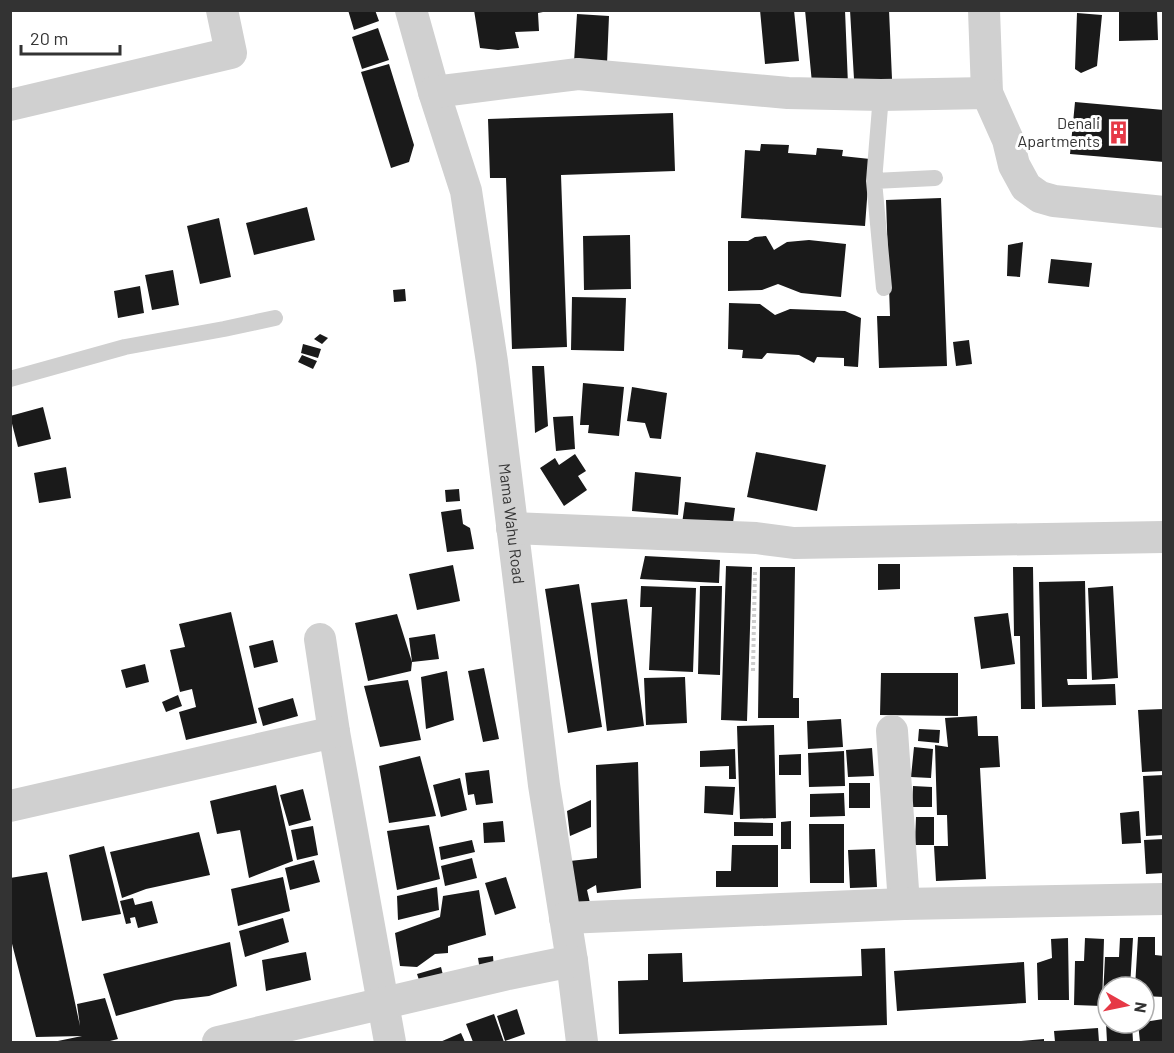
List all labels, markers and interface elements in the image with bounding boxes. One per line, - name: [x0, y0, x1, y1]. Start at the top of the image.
- scale bar: [21, 18, 120, 56]
- text: 20 m: [30, 27, 68, 49]
- place label: Denali Apartments: [1018, 113, 1100, 150]
- building icon: Denali Apartments: [1105, 119, 1131, 145]
- street label: Mama Wahu Road: [496, 462, 529, 585]
- north arrow: [1096, 975, 1156, 1035]
- text: N: [1131, 1001, 1152, 1014]

